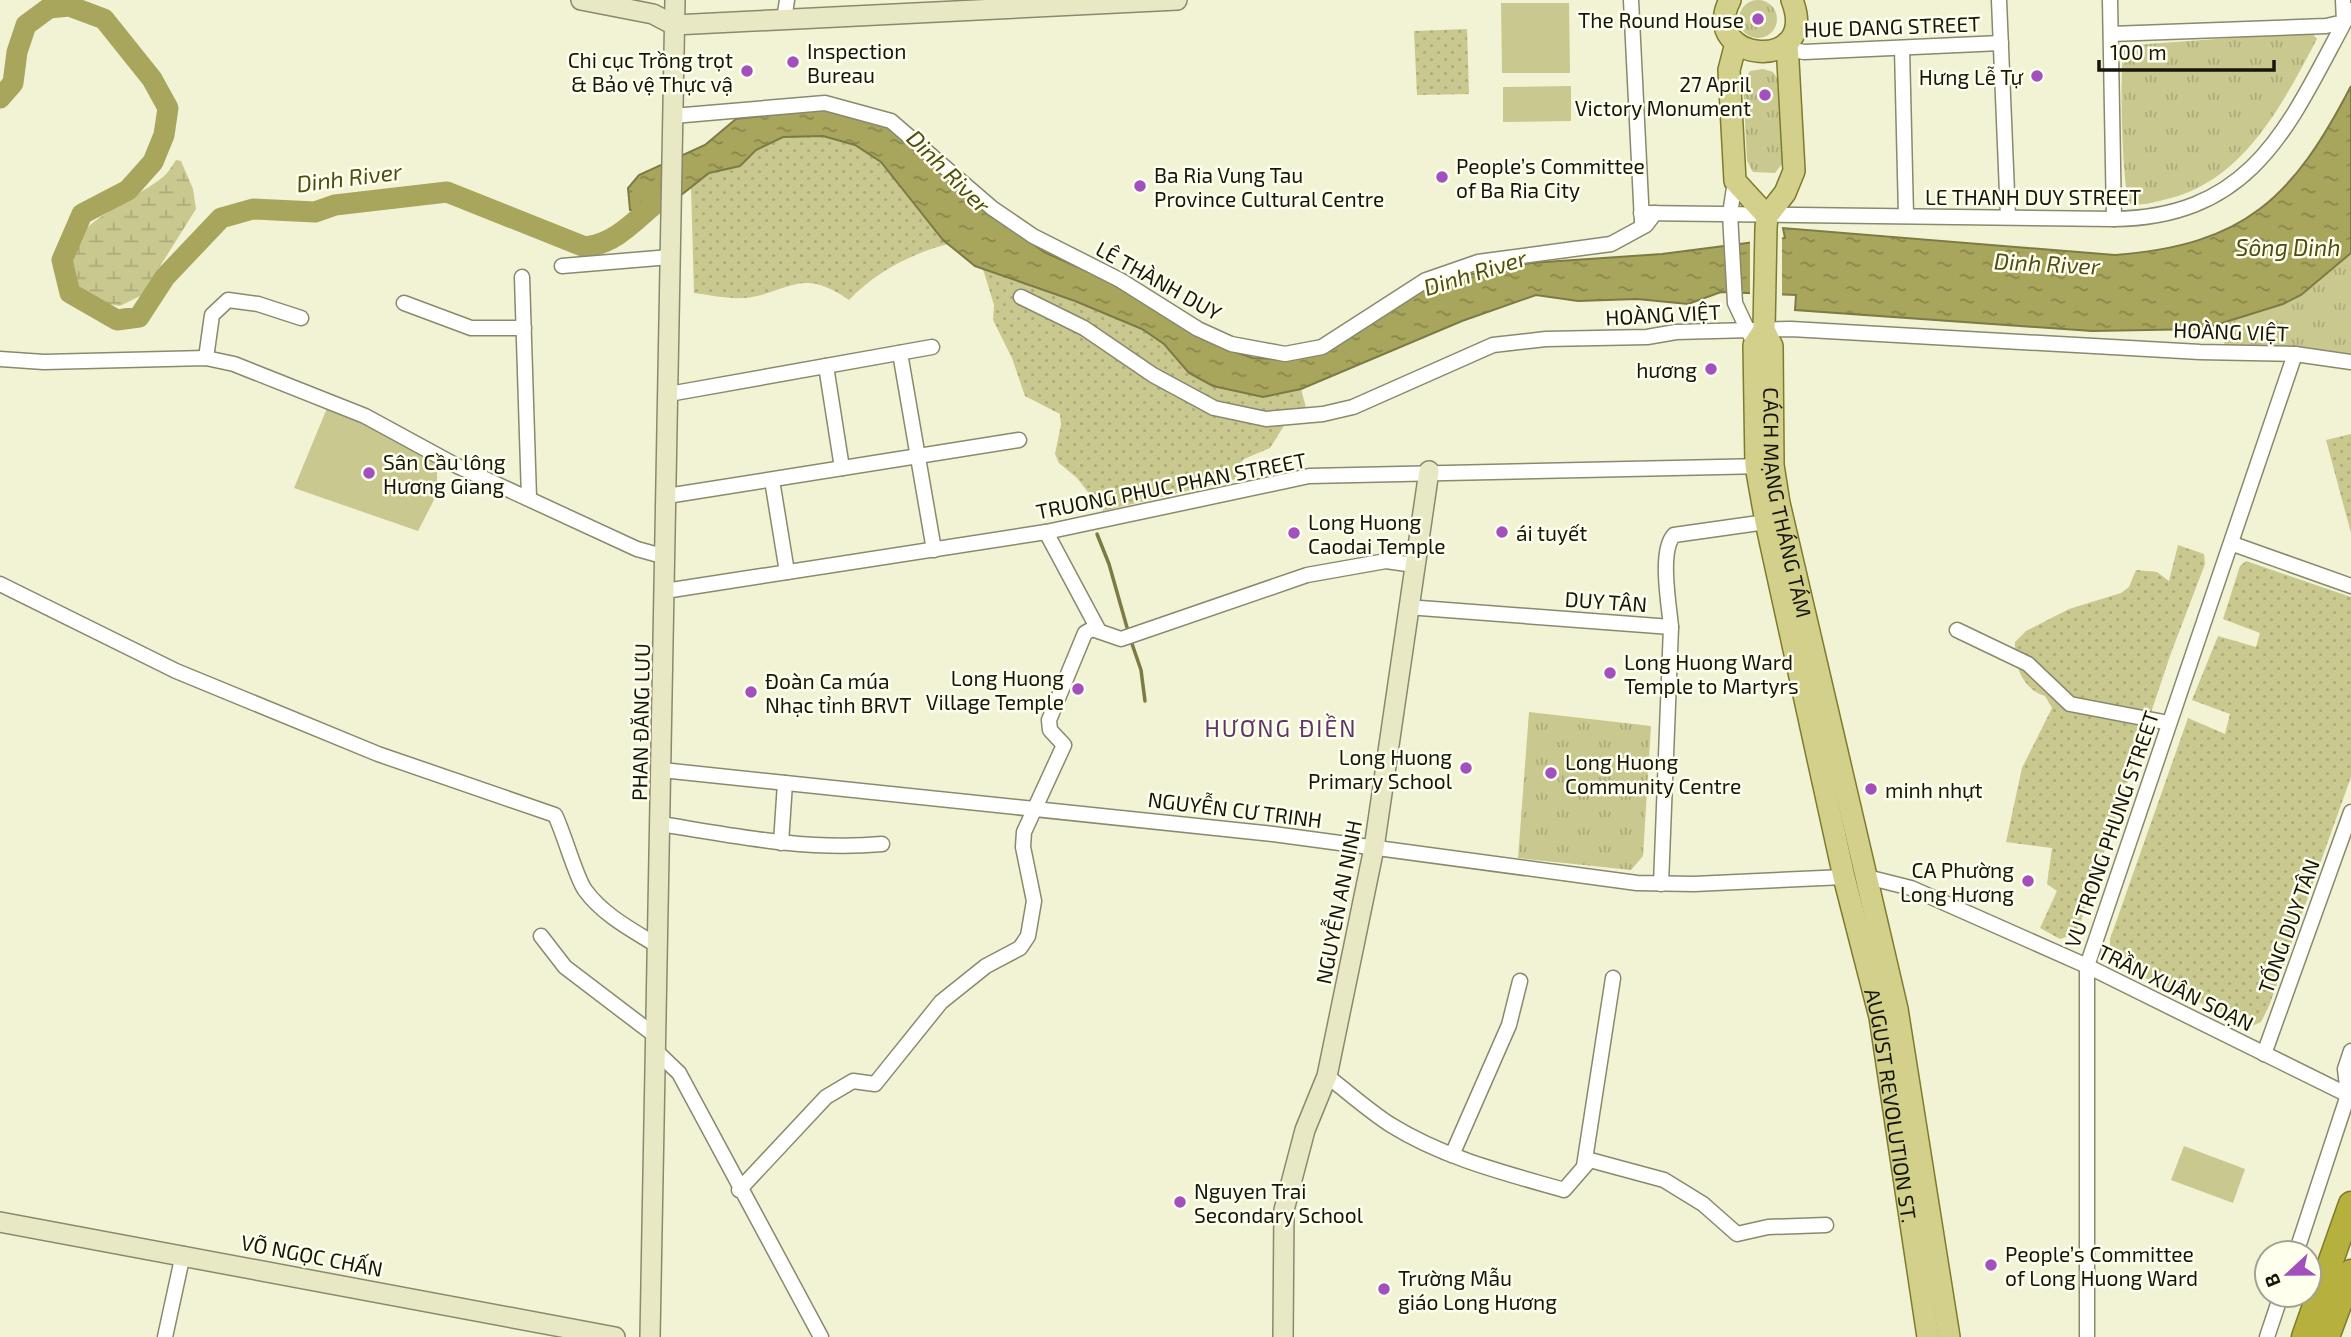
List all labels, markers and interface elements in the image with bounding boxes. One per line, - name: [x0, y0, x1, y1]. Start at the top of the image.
- place label: The Round House: [1578, 7, 1744, 32]
- street label: HUE DANG STREET: [1803, 10, 1981, 42]
- marker: The Round House: [1750, 11, 1766, 27]
- scale bar: [2099, 28, 2274, 72]
- place label: Inspection Bureau: [807, 38, 906, 87]
- text: 100 m: [2110, 39, 2167, 64]
- place label: Chi cục Trồng trọt & Bảo vệ Thực vậ: [568, 47, 733, 96]
- marker: Inspection Bureau: [785, 54, 801, 70]
- marker: Chi cục Trồng trọt & Bảo vệ Thực vậ: [739, 63, 755, 79]
- place label: Hưng Lễ Tự: [1919, 64, 2024, 89]
- marker: Hưng Lễ Tự: [2029, 68, 2045, 84]
- place label: 27 April Victory Monument: [1575, 71, 1752, 120]
- marker: 27 April Victory Monument: [1757, 87, 1773, 103]
- water label: Dinh River: [902, 124, 997, 219]
- place label: People’s Committee of Ba Ria City: [1456, 153, 1645, 202]
- water label: Dinh River: [295, 157, 404, 197]
- place label: Ba Ria Vung Tau Province Cultural Centre: [1154, 162, 1384, 211]
- marker: People’s Committee of Ba Ria City: [1434, 169, 1450, 185]
- marker: Ba Ria Vung Tau Province Cultural Centre: [1132, 178, 1148, 194]
- street label: LE THANH DUY STREET: [1925, 184, 2141, 209]
- water label: Sông Dinh: [2236, 233, 2340, 261]
- street label: LÊ THÀNH DUY: [1092, 235, 1226, 325]
- water label: Dinh River: [1420, 243, 1531, 301]
- water label: Dinh River: [1993, 246, 2102, 280]
- street label: HOÀNG VIỆT: [1605, 298, 1721, 330]
- street label: HOÀNG VIỆT: [2173, 316, 2289, 346]
- place label: hương: [1636, 357, 1697, 382]
- marker: hương: [1703, 361, 1719, 377]
- street label: CÁCH MẠNG THÁNG TÁM: [1760, 387, 1818, 620]
- street label: TRUONG PHUC PHAN STREET: [1034, 447, 1308, 523]
- place label: Sân Cầu lông Hương Giang: [383, 449, 506, 498]
- marker: Sân Cầu lông Hương Giang: [361, 465, 377, 481]
- place label: Long Huong Caodai Temple: [1308, 509, 1446, 558]
- place label: ái tuyết: [1516, 520, 1587, 545]
- marker: ái tuyết: [1494, 524, 1510, 540]
- marker: Long Huong Caodai Temple: [1286, 525, 1302, 541]
- street label: DUY TÂN: [1564, 586, 1648, 616]
- street label: PHAN ĐĂNG LƯU: [626, 643, 654, 801]
- place label: Long Huong Ward Temple to Martyrs: [1624, 649, 1799, 698]
- place label: Long Huong Village Temple: [926, 665, 1064, 714]
- marker: Long Huong Ward Temple to Martyrs: [1602, 665, 1618, 681]
- place label: Đoàn Ca múa Nhạc tỉnh BRVT: [765, 668, 911, 717]
- marker: Long Huong Village Temple: [1070, 681, 1086, 697]
- marker: Đoàn Ca múa Nhạc tỉnh BRVT: [743, 684, 759, 700]
- street label: VU TRONG PHUNG STREET: [2059, 707, 2163, 951]
- district label: HƯƠNG ĐIỀN: [1204, 712, 1358, 742]
- place label: Long Huong Primary School: [1308, 744, 1453, 793]
- place label: Long Huong Community Centre: [1565, 749, 1741, 798]
- marker: Long Huong Primary School: [1458, 760, 1474, 776]
- marker: Long Huong Community Centre: [1543, 765, 1559, 781]
- place label: minh nhựt: [1885, 777, 1983, 802]
- marker: minh nhựt: [1863, 781, 1879, 797]
- street label: NGUYỄN CƯ TRINH: [1146, 784, 1324, 832]
- street label: NGUYỄN AN NINH: [1308, 818, 1366, 986]
- street label: TỐNG DUY TÂN: [2250, 855, 2324, 997]
- place label: CA Phường Long Hương: [1900, 857, 2014, 906]
- marker: CA Phường Long Hương: [2020, 873, 2036, 889]
- street label: TRẦN XUÂN SOẠN: [2094, 937, 2259, 1036]
- street label: AUGUST REVOLUTION ST.: [1861, 985, 1923, 1224]
- place label: Nguyen Trai Secondary School: [1194, 1178, 1364, 1227]
- marker: Nguyen Trai Secondary School: [1172, 1194, 1188, 1210]
- street label: VÕ NGỌC CHẤN: [239, 1228, 385, 1281]
- north arrow: [2253, 1239, 2323, 1309]
- place label: People’s Committee of Long Huong Ward: [2005, 1241, 2198, 1290]
- marker: People’s Committee of Long Huong Ward: [1983, 1257, 1999, 1273]
- place label: Trường Mẫu giáo Long Hương: [1398, 1265, 1557, 1314]
- text: B: [2259, 1271, 2285, 1291]
- marker: Trường Mẫu giáo Long Hương: [1376, 1281, 1392, 1297]

